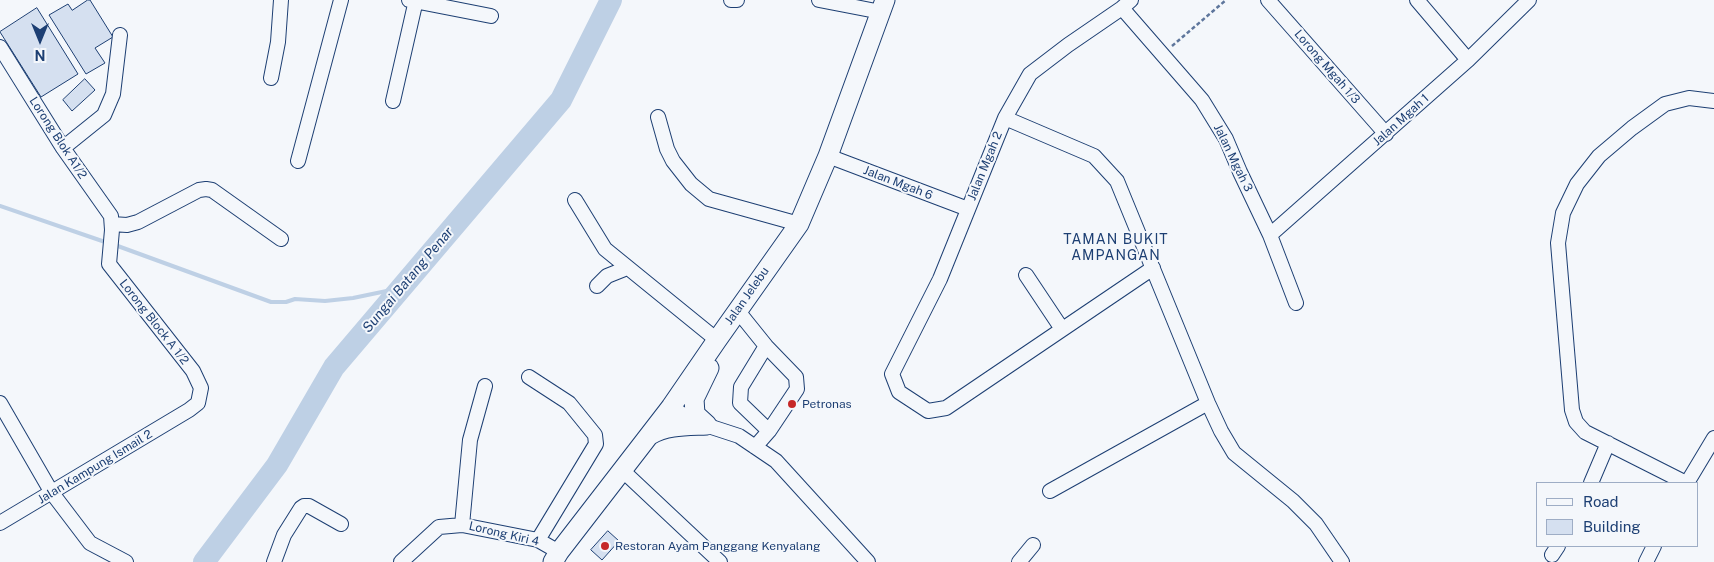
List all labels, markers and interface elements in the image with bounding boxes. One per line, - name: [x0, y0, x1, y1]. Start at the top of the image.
- north arrow: [15, 15, 65, 65]
- street label: Lorong Mgah 1/3: [1291, 27, 1363, 107]
- text: N: [35, 47, 45, 63]
- street label: Jalan Mgah 1: [1370, 91, 1432, 149]
- street label: Lorong Blok A1/2: [26, 94, 90, 182]
- street label: Jalan Mgah 3: [1210, 122, 1256, 194]
- street label: Jalan Mgah 2: [965, 130, 1005, 202]
- street label: Jalan Mgah 6: [861, 163, 935, 203]
- water label: Sungai Batang Penar: [359, 224, 457, 336]
- district label: TAMAN BUKIT AMPANGAN: [1062, 232, 1170, 264]
- street label: Jalan Jelebu: [722, 264, 772, 328]
- street label: Lorong Block A 1/2: [116, 277, 192, 367]
- place label: Petronas: [802, 397, 852, 411]
- marker: Petronas: [786, 398, 798, 410]
- street label: Jalan Kampung Ismail 2: [35, 427, 155, 507]
- legend: [1536, 482, 1699, 547]
- text: Road: [1583, 493, 1619, 510]
- text: Building: [1583, 518, 1641, 535]
- street label: Lorong Kiri 4: [468, 519, 540, 549]
- place label: Restoran Ayam Panggang Kenyalang: [615, 539, 820, 553]
- marker: Restoran Ayam Panggang Kenyalang: [599, 540, 611, 552]

